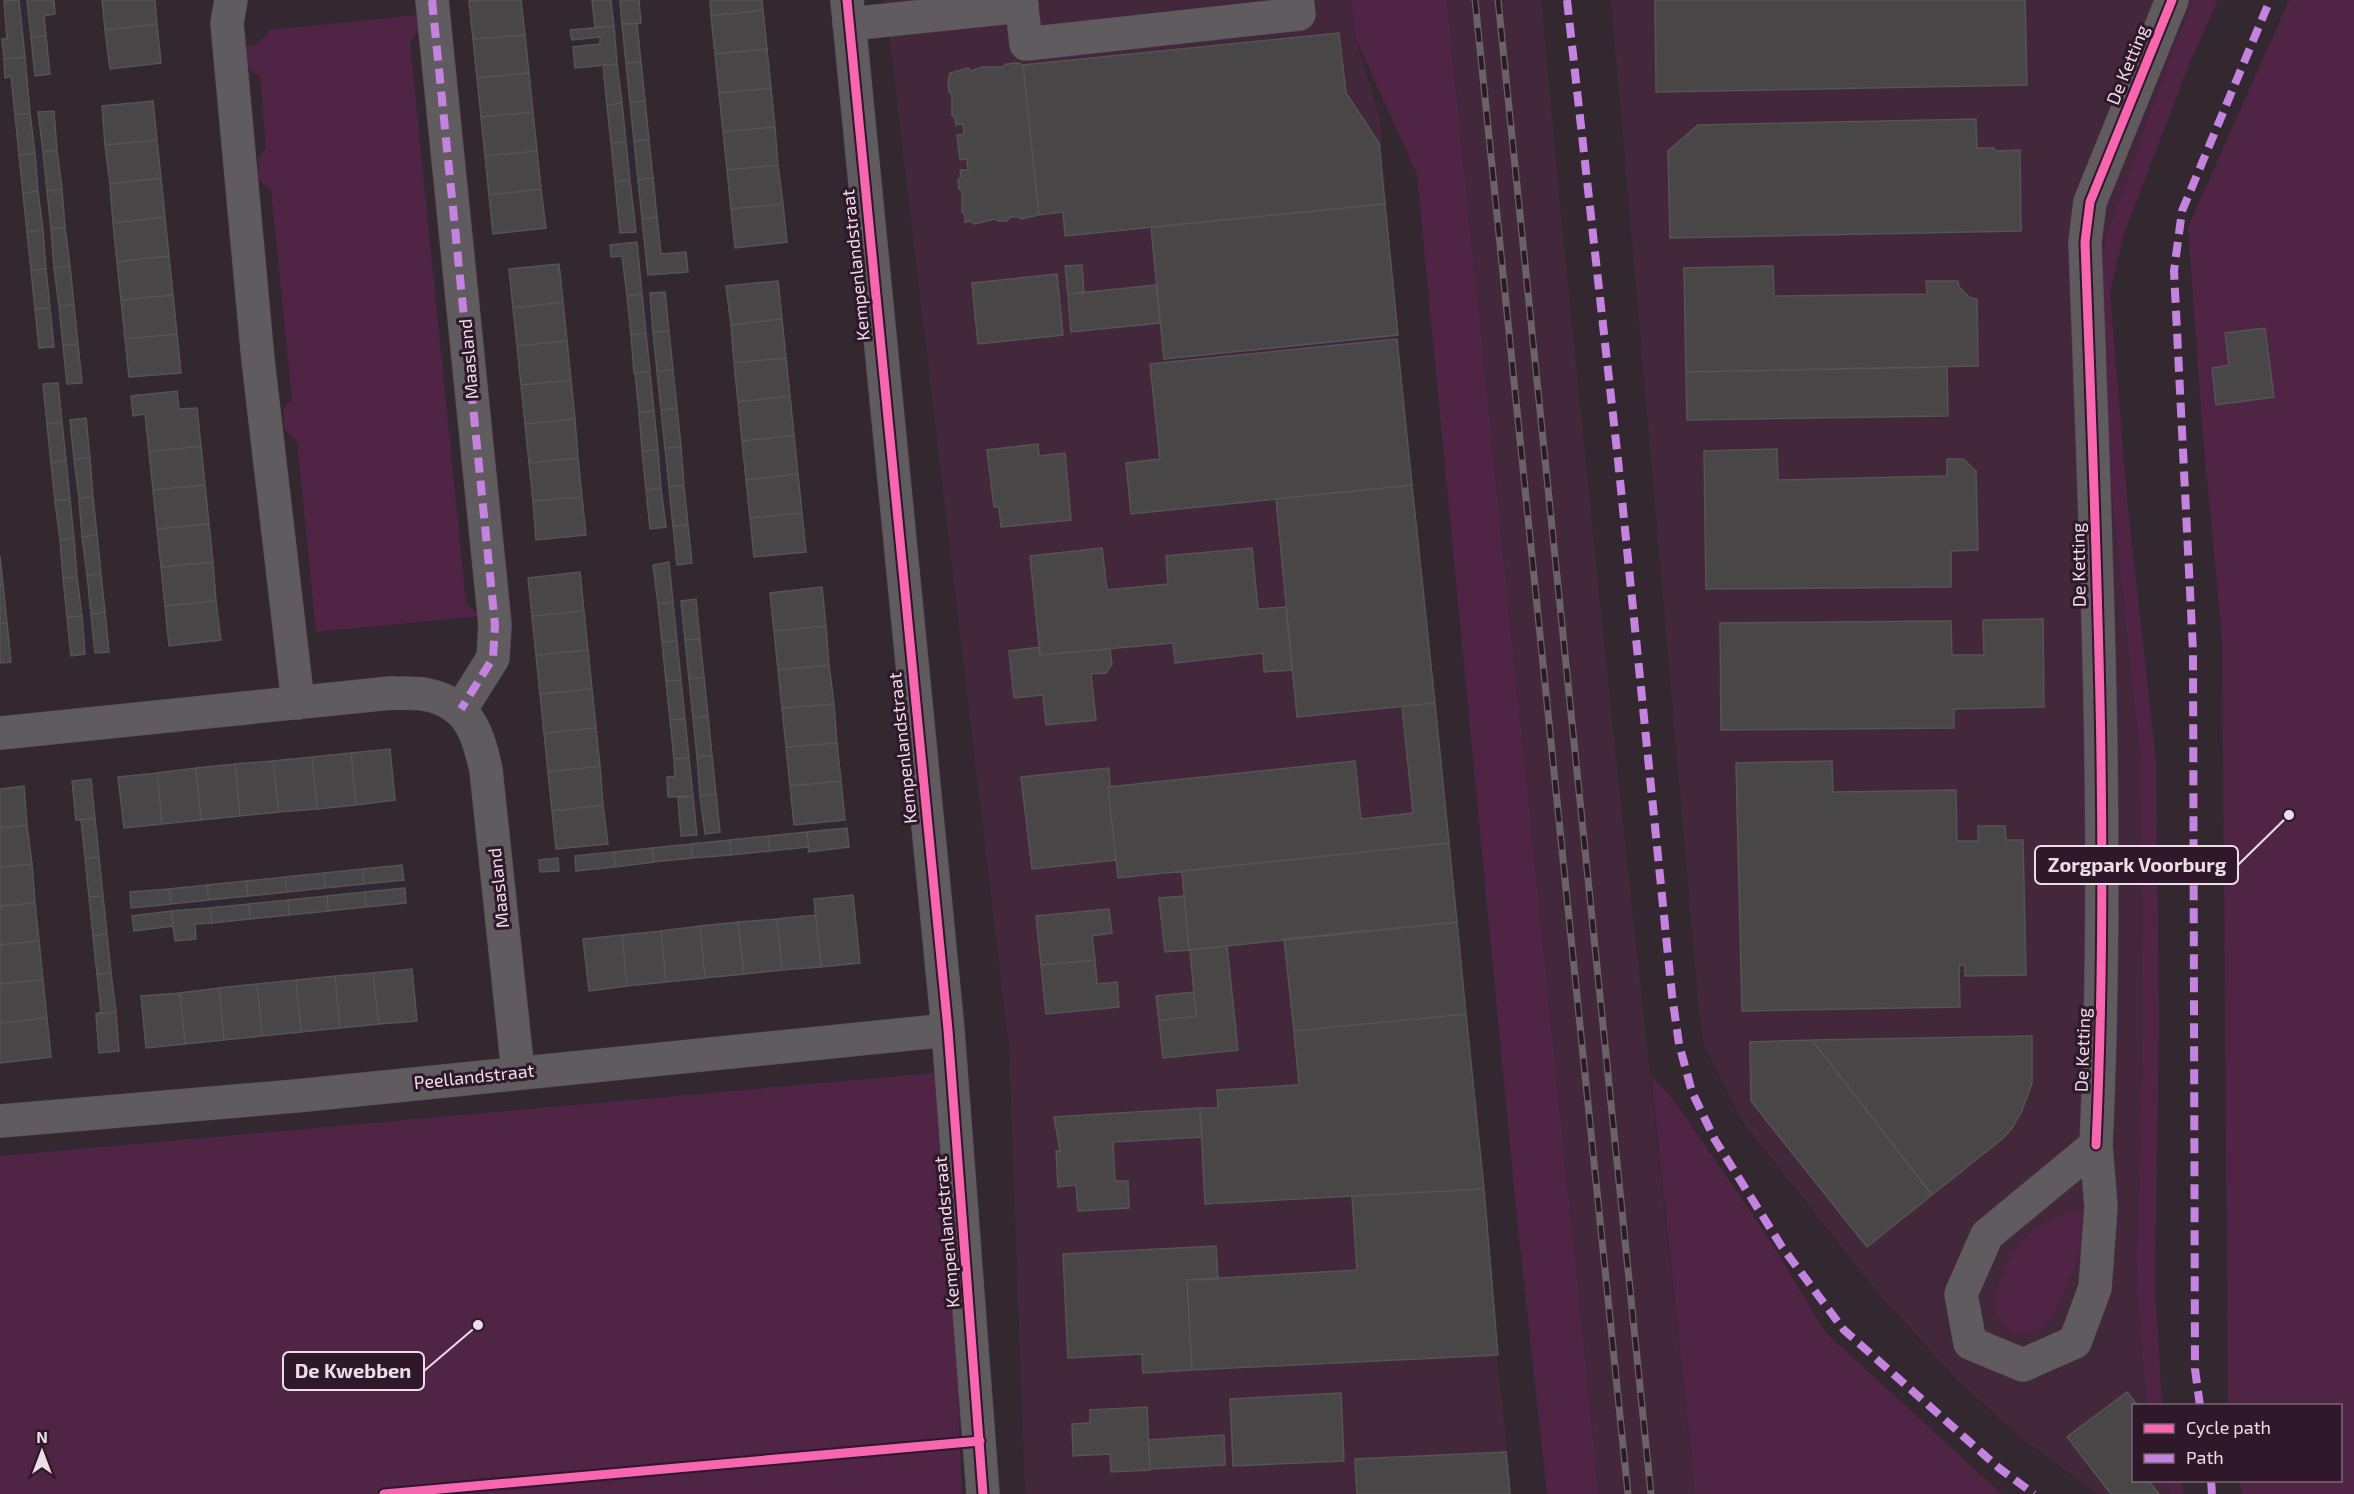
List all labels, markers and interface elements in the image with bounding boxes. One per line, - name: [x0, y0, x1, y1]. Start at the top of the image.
- street label: De Ketting: [2101, 21, 2153, 108]
- street label: Kempenlandstraat: [836, 188, 874, 342]
- street label: Maasland: [454, 318, 482, 400]
- street label: De Ketting: [2066, 523, 2090, 607]
- street label: Kempenlandstraat: [883, 671, 921, 825]
- callout: Zorgpark Voorburg: [2035, 846, 2238, 884]
- street label: Maasland: [483, 847, 513, 929]
- text: Zorgpark Voorburg: [2048, 852, 2227, 876]
- street label: De Ketting: [2070, 1007, 2094, 1093]
- street label: Peellandstraat: [413, 1059, 535, 1093]
- street label: Kempenlandstraat: [928, 1155, 964, 1309]
- callout: De Kwebben: [283, 1352, 424, 1390]
- text: De Kwebben: [295, 1358, 411, 1382]
- legend: [2132, 1404, 2342, 1482]
- text: Cycle path: [2186, 1416, 2271, 1438]
- north arrow: [12, 1422, 72, 1482]
- text: N: [36, 1427, 48, 1446]
- text: Path: [2186, 1446, 2224, 1468]

